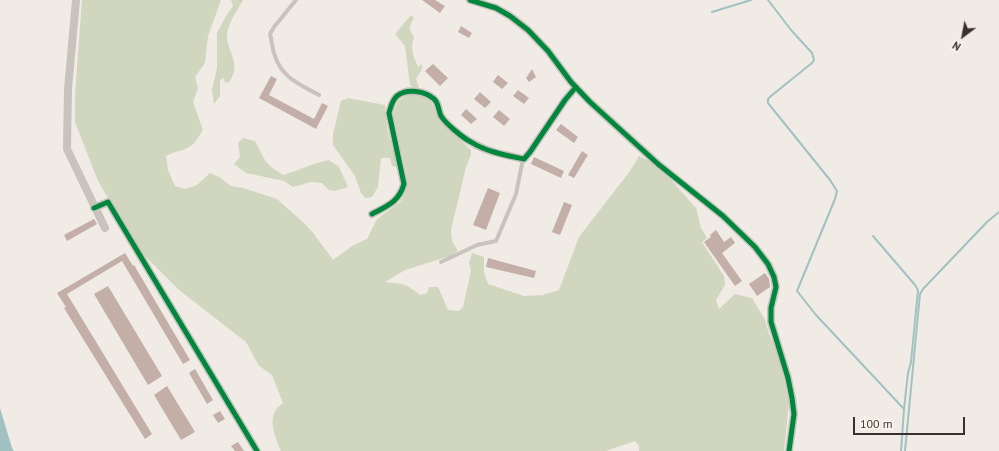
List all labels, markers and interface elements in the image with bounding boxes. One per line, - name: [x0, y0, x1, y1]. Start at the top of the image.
- north arrow: [943, 16, 983, 56]
- text: N: [950, 38, 963, 54]
- scale bar: [855, 409, 967, 435]
- text: 100 m: [860, 416, 893, 431]

